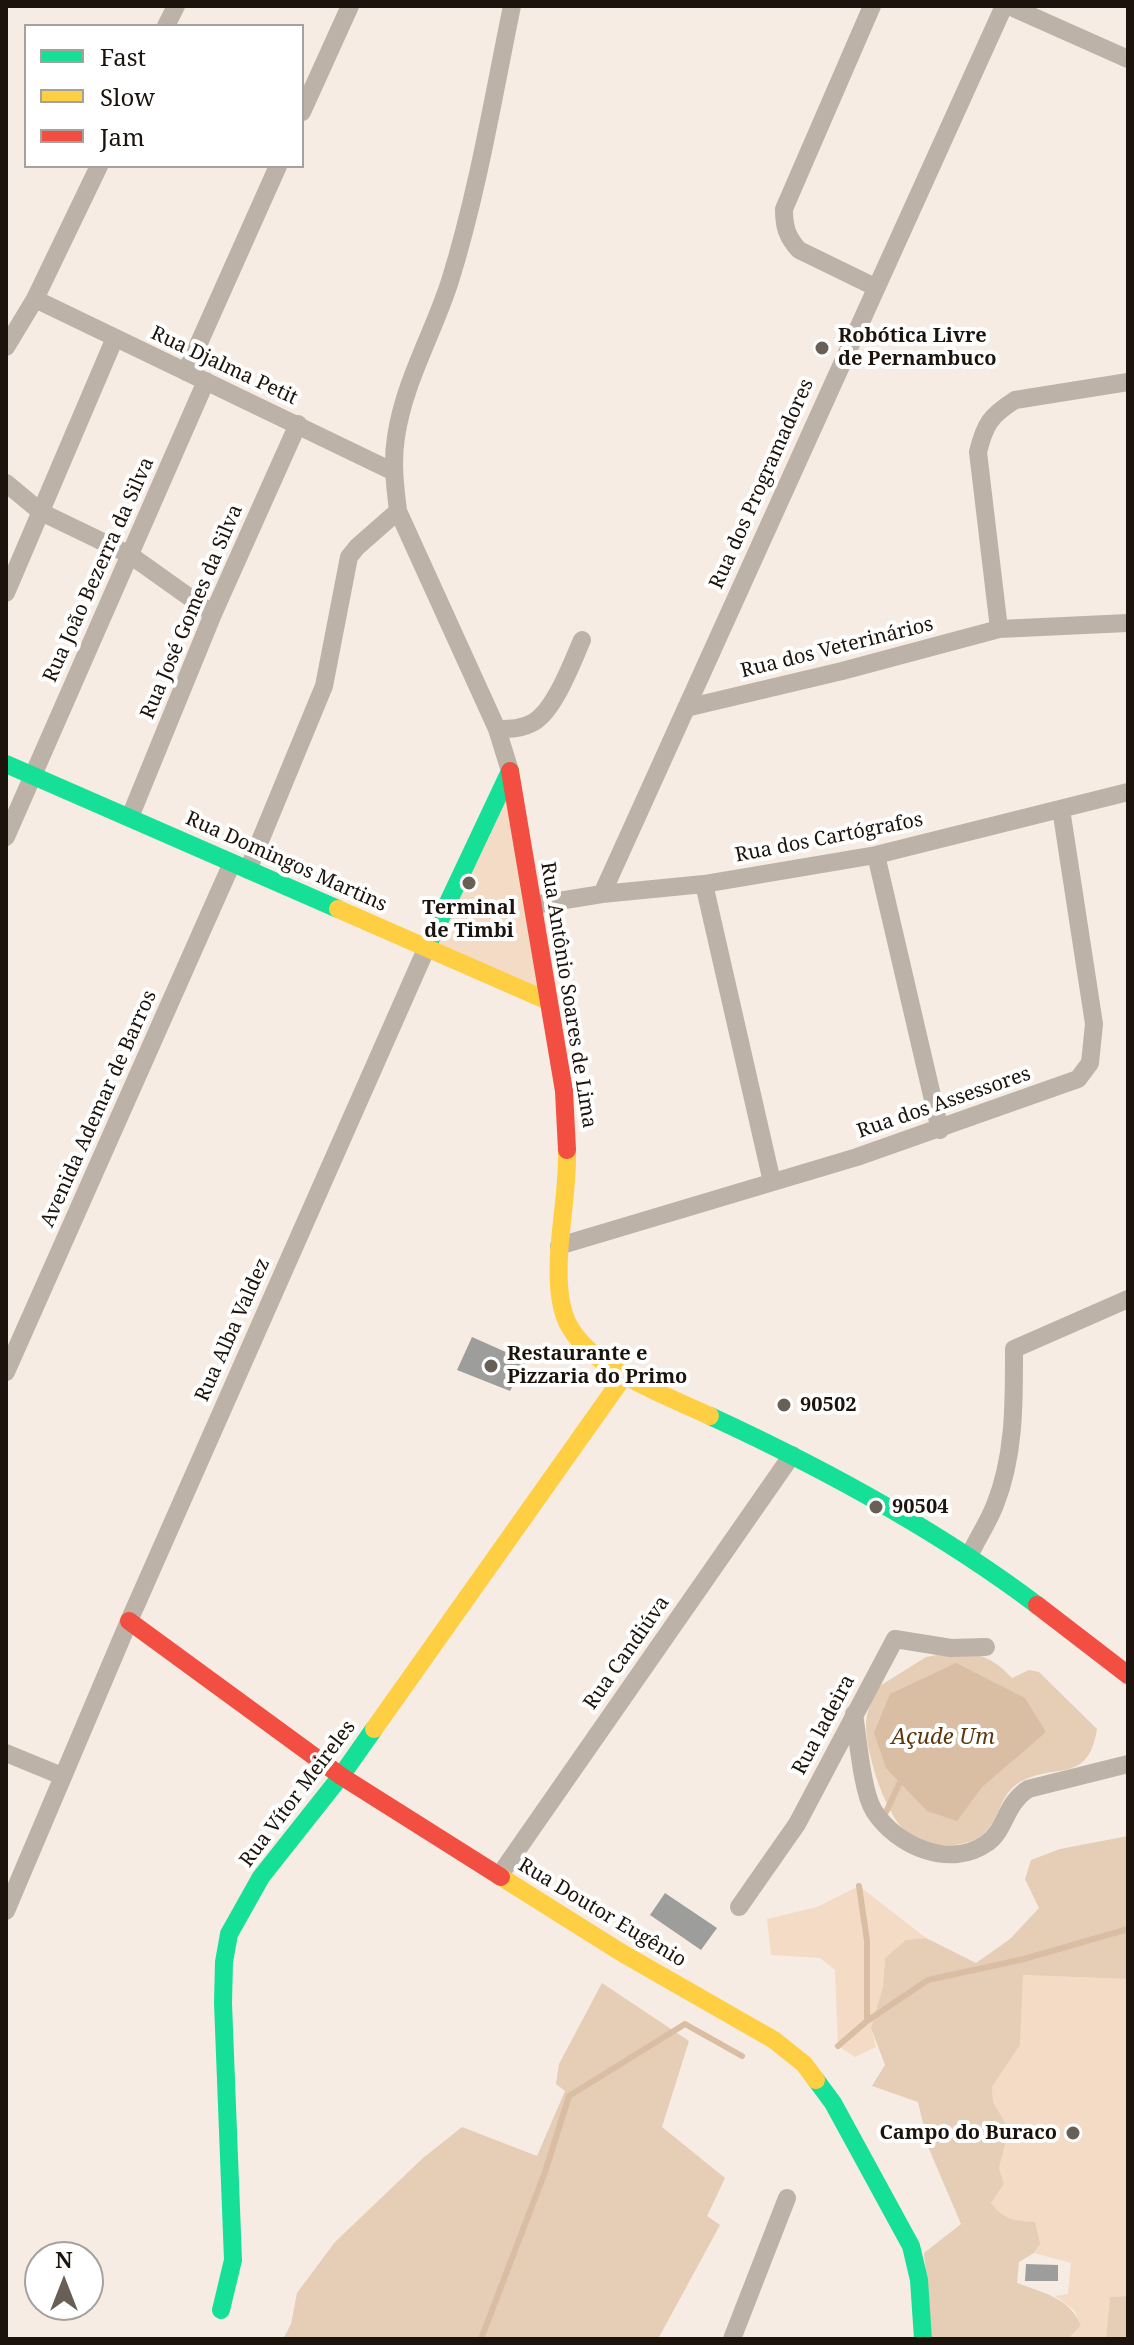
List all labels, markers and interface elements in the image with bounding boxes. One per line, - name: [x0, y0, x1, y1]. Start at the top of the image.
- legend: [24, 24, 304, 168]
- text: Fast: [100, 40, 146, 73]
- text: Slow: [100, 80, 155, 113]
- text: Jam: [100, 120, 145, 153]
- street label: Rua Djalma Petit: [147, 322, 301, 410]
- place label: Robótica Livre de Pernambuco: [838, 324, 996, 371]
- marker: Robótica Livre de Pernambuco: [813, 339, 831, 357]
- street label: Rua dos Programadores: [705, 375, 819, 593]
- street label: Rua João Bezerra da Silva: [38, 454, 160, 686]
- street label: Rua José Gomes da Silva: [136, 501, 248, 723]
- street label: Rua dos Veterinários: [738, 612, 936, 684]
- street label: Rua Domingos Martins: [182, 807, 390, 917]
- street label: Rua dos Cartógrafos: [733, 808, 925, 868]
- street label: Rua Antônio Soares de Lima: [535, 860, 601, 1130]
- marker: Terminal de Timbi: [460, 874, 478, 892]
- place label: Terminal de Timbi: [422, 896, 516, 943]
- street label: Avenida Ademar de Barros: [36, 987, 162, 1231]
- street label: Rua dos Assessores: [854, 1062, 1034, 1144]
- street label: Rua Alba Valdez: [191, 1255, 275, 1405]
- place label: Restaurante e Pizzaria do Primo: [507, 1342, 687, 1389]
- marker: Restaurante e Pizzaria do Primo: [482, 1357, 500, 1375]
- place label: 90502: [800, 1393, 856, 1417]
- marker: 90502: [775, 1396, 793, 1414]
- place label: 90504: [892, 1495, 948, 1519]
- marker: 90504: [867, 1498, 885, 1516]
- street label: Rua Candiúva: [579, 1592, 675, 1714]
- street label: Rua ladeira: [788, 1671, 860, 1779]
- street label: Rua Vítor Meireles: [235, 1716, 361, 1872]
- water label: Açude Um: [891, 1725, 995, 1751]
- street label: Rua Doutor Eugênio: [514, 1853, 690, 1973]
- place label: Campo do Buraco: [879, 2121, 1057, 2145]
- marker: Campo do Buraco: [1064, 2124, 1082, 2142]
- north arrow: [24, 2241, 104, 2321]
- text: N: [55, 2244, 73, 2274]

